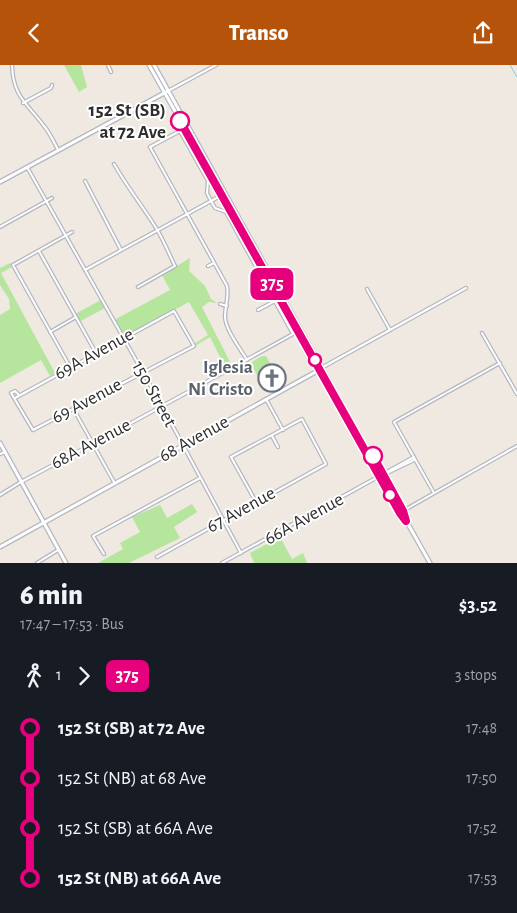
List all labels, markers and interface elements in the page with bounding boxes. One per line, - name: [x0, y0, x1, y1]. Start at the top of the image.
- icon: back: [20, 19, 48, 47]
- icon: share: [469, 19, 497, 47]
- text: Transo: [229, 22, 288, 44]
- place label: 152 St (SB) at 72 Ave: [89, 101, 166, 142]
- marker: 152 St (SB) at 72 Ave: [170, 111, 190, 131]
- line badge: 375: [243, 268, 301, 300]
- text: 375: [260, 275, 284, 293]
- street label: 69A Avenue: [51, 325, 137, 383]
- unlabelled marker: [308, 353, 322, 367]
- street label: 150 Street: [128, 358, 180, 430]
- place label: Iglesia Ni Cristo: [188, 358, 253, 399]
- church icon: Iglesia Ni Cristo: [257, 363, 287, 393]
- street label: 69 Avenue: [49, 375, 125, 427]
- street label: 68 Avenue: [156, 412, 232, 466]
- street label: 68A Avenue: [48, 415, 134, 473]
- unlabelled marker: [363, 446, 383, 466]
- street label: 67 Avenue: [203, 483, 279, 537]
- unlabelled marker: [383, 488, 397, 502]
- street label: 66A Avenue: [261, 490, 347, 548]
- text: 6 min: [20, 582, 83, 610]
- text: $3.52: [459, 596, 497, 615]
- text: 17:47 – 17:53 · Bus: [20, 616, 124, 632]
- icon: walk: [20, 662, 48, 690]
- icon: forward: [70, 662, 98, 690]
- text: 1: [56, 667, 62, 683]
- text: 375: [116, 667, 139, 685]
- text: 3 stops: [455, 667, 497, 683]
- text: 152 St (SB) at 72 Ave: [58, 719, 205, 738]
- text: 17:48: [466, 720, 497, 736]
- text: 152 St (NB) at 68 Ave: [58, 769, 206, 788]
- text: 17:50: [466, 770, 497, 786]
- text: 152 St (SB) at 66A Ave: [58, 819, 213, 838]
- text: 17:52: [467, 820, 497, 836]
- text: 152 St (NB) at 66A Ave: [58, 869, 221, 888]
- text: 17:53: [468, 870, 497, 886]

